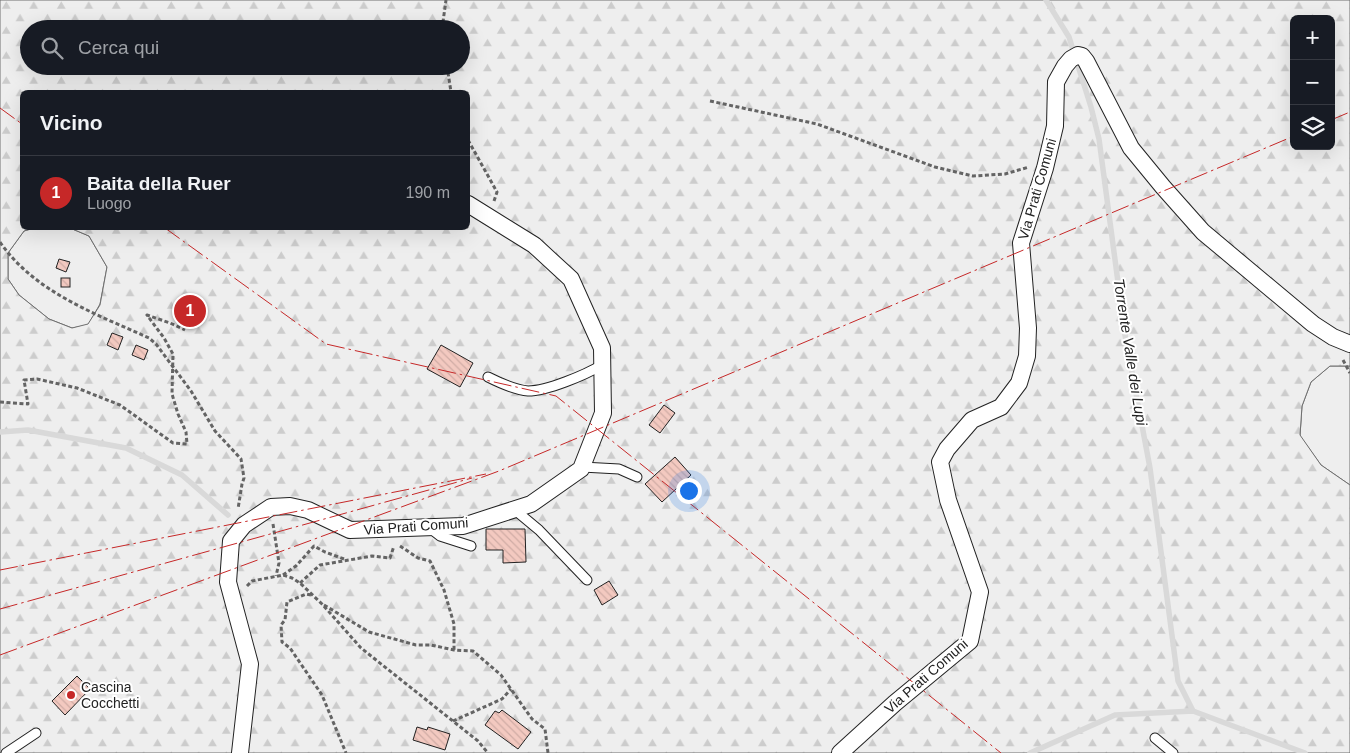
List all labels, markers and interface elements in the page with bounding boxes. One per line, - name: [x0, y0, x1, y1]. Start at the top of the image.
- map controls: [1290, 15, 1335, 150]
- button: +: [1290, 15, 1335, 60]
- search box: [20, 20, 470, 75]
- icon: search: [38, 34, 66, 62]
- text: Cerca qui: [78, 37, 159, 58]
- button: −: [1290, 60, 1335, 105]
- button: layers: [1290, 105, 1335, 150]
- text: Vicino: [40, 111, 103, 134]
- street label: Via Prati Comuni: [1015, 136, 1059, 242]
- text: Baita della Ruer: [87, 173, 231, 194]
- text: 1: [52, 184, 60, 201]
- text: 190 m: [406, 184, 450, 201]
- text: Luogo: [87, 195, 132, 212]
- water label: Torrente Valle dei Lupi: [1110, 277, 1151, 427]
- pin: 1: [174, 292, 206, 330]
- your location: [676, 478, 702, 504]
- street label: Via Prati Comuni: [363, 514, 469, 538]
- street label: Via Prati Comuni: [881, 636, 971, 716]
- place label: Cascina Cocchetti: [81, 679, 139, 711]
- marker: Cascina Cocchetti: [65, 689, 77, 701]

